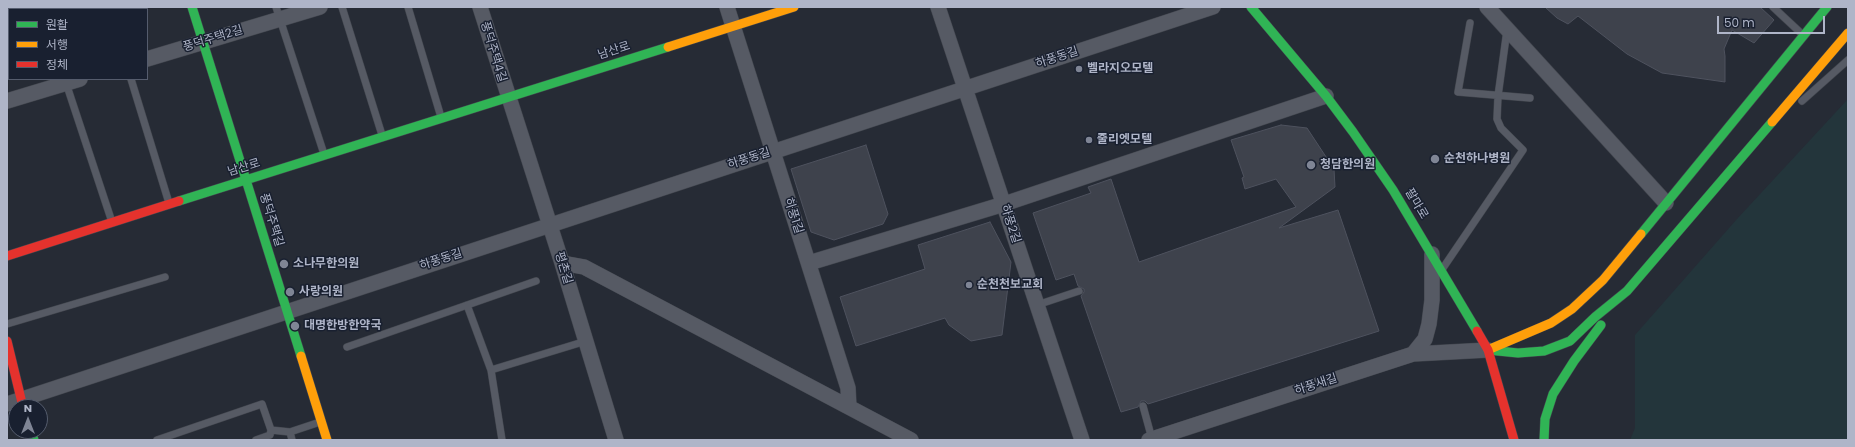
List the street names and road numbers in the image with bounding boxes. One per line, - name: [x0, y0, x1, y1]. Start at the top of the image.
- street label: 풍덕주택4길: [477, 20, 509, 84]
- street label: 풍덕주택2길: [181, 23, 245, 55]
- street label: 남산로: [596, 39, 632, 63]
- street label: 하풍동길: [1034, 44, 1080, 72]
- street label: 하풍동길: [726, 145, 772, 173]
- street label: 남산로: [226, 156, 262, 180]
- street label: 팔마로: [1401, 186, 1431, 222]
- street label: 풍덕주택길: [256, 192, 286, 248]
- street label: 하풍1길: [780, 196, 806, 236]
- street label: 하풍2길: [997, 203, 1023, 245]
- street label: 하풍동길: [418, 246, 464, 274]
- street label: 평촌길: [551, 250, 575, 286]
- street label: 하풍새길: [1293, 371, 1339, 399]

